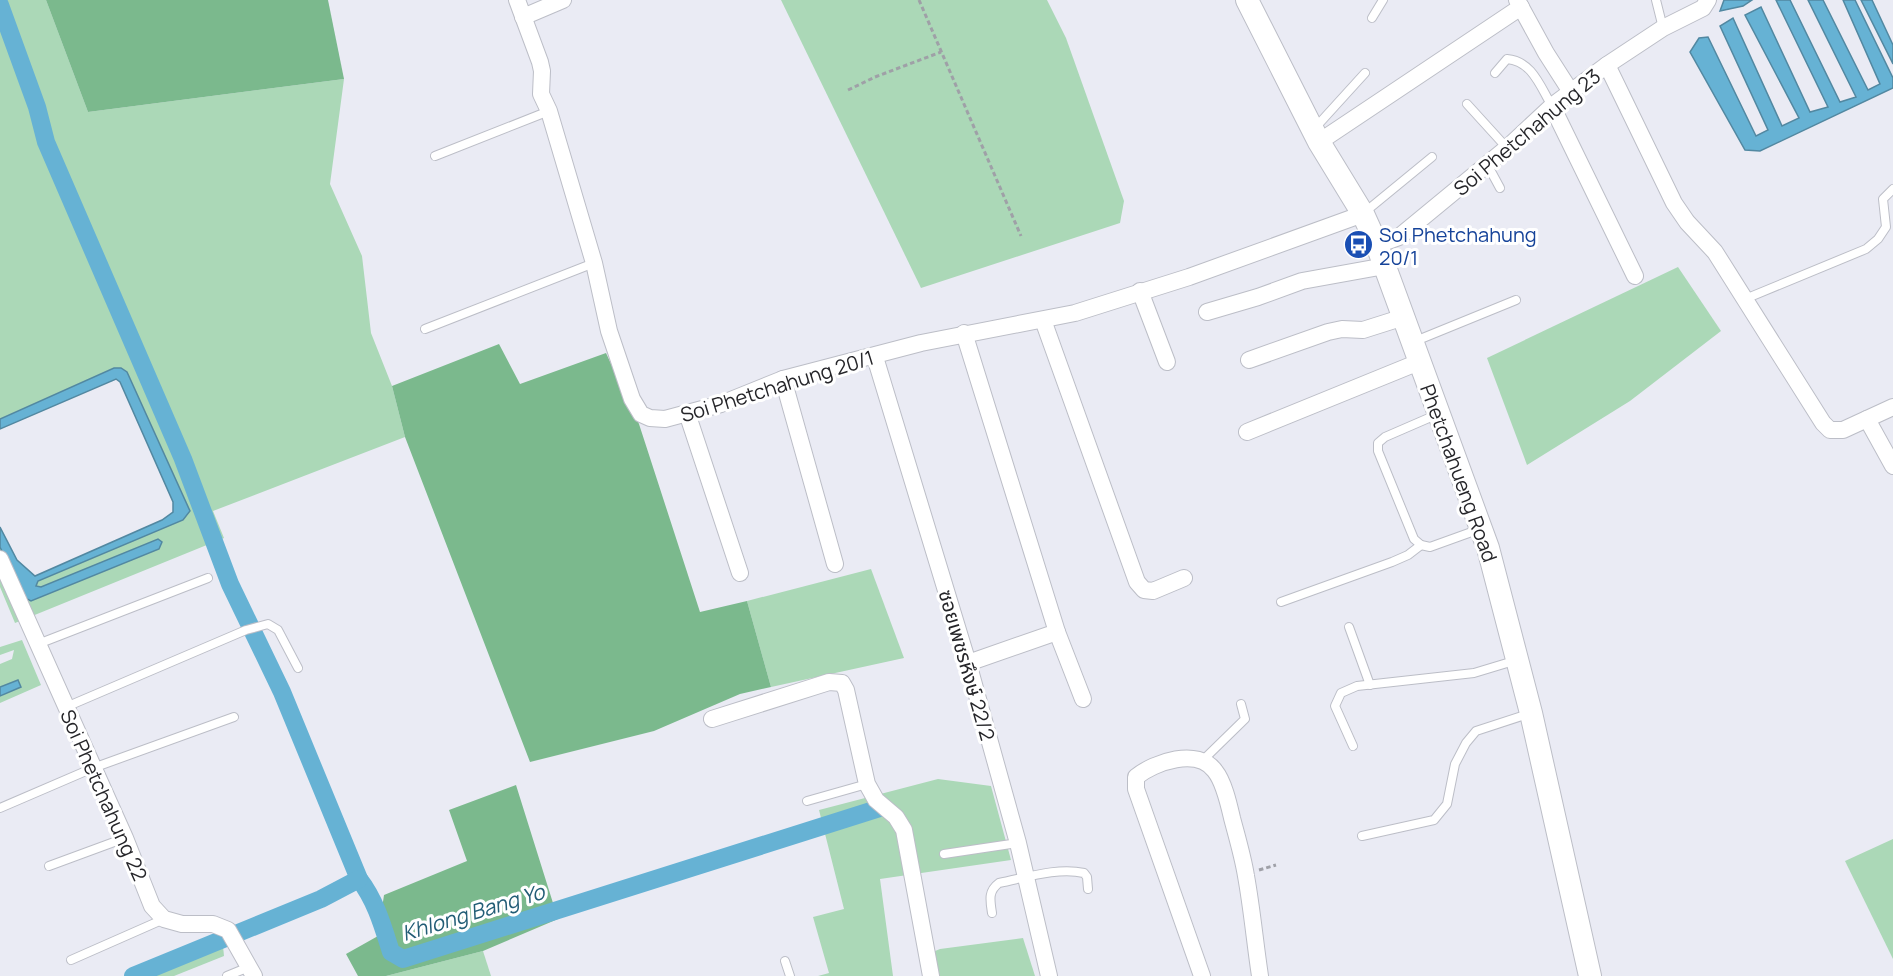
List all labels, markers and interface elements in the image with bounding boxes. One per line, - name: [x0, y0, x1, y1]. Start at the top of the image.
- street label: Soi Phetchahung 23: [1448, 62, 1606, 202]
- place label: Soi Phetchahung 20/1: [1379, 221, 1537, 271]
- bus stop icon: Soi Phetchahung 20/1: [1342, 229, 1374, 261]
- street label: Soi Phetchahung 20/1: [677, 344, 877, 428]
- street label: Phetchahueng Road: [1414, 380, 1504, 566]
- street label: ซอยเพชรหึงษ์ 22/2: [933, 586, 1001, 744]
- street label: Soi Phetchahung 22: [54, 705, 154, 885]
- water label: Khlong Bang Yo: [398, 877, 549, 947]

